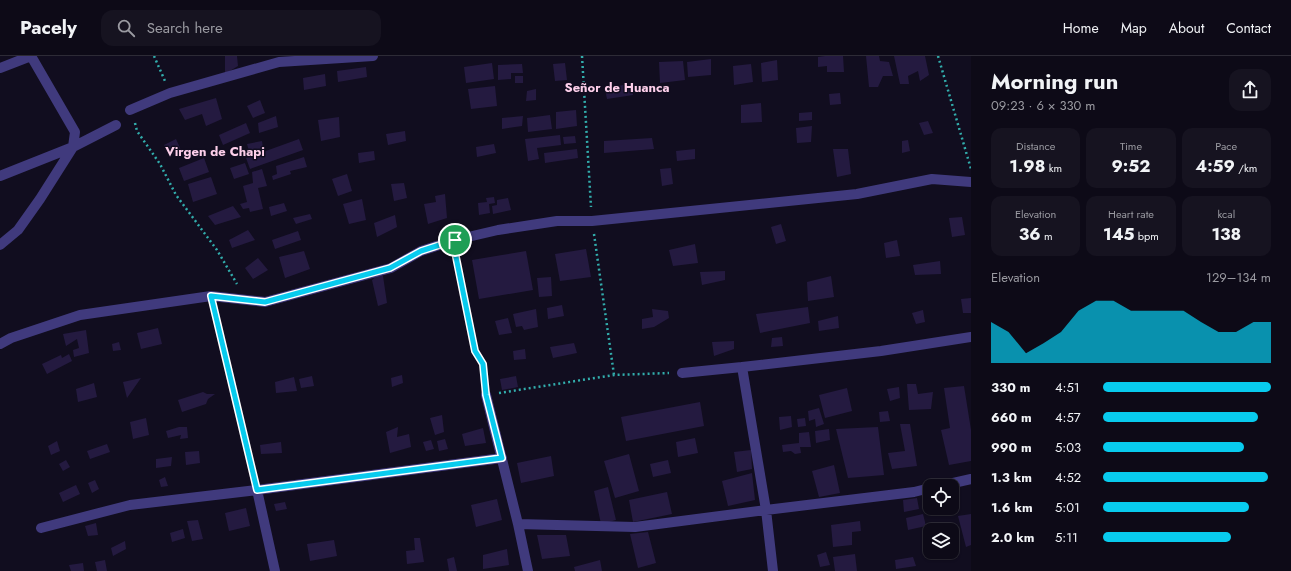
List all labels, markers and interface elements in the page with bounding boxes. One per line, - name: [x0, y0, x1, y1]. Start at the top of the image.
- search box: [101, 10, 381, 46]
- text: Pacely: [20, 14, 77, 41]
- icon: search: [115, 17, 137, 39]
- text: Search here: [147, 17, 223, 39]
- text: Home: [1063, 18, 1099, 38]
- text: Map: [1121, 18, 1147, 38]
- text: About: [1169, 18, 1204, 38]
- text: Contact: [1226, 18, 1271, 38]
- text: Morning run: [991, 65, 1118, 97]
- button: share: [1229, 69, 1271, 111]
- district label: Señor de Huanca: [565, 78, 669, 97]
- text: 09:23 · 6 × 330 m: [991, 96, 1095, 115]
- text: Distance: [1016, 138, 1055, 154]
- text: Time: [1120, 138, 1142, 154]
- text: Pace: [1215, 138, 1237, 154]
- district label: Virgen de Chapi: [164, 142, 265, 161]
- text: 1.98: [1009, 154, 1045, 178]
- text: 9:52: [1112, 154, 1150, 178]
- text: 4:59: [1195, 154, 1235, 178]
- text: km: [1045, 160, 1062, 176]
- text: /km: [1235, 160, 1257, 176]
- text: Elevation: [1015, 206, 1056, 222]
- text: Heart rate: [1108, 206, 1154, 222]
- text: kcal: [1217, 206, 1235, 222]
- text: 36: [1019, 222, 1041, 246]
- text: 145: [1103, 222, 1135, 246]
- text: 138: [1211, 222, 1241, 246]
- pin: [438, 223, 472, 257]
- text: m: [1041, 228, 1053, 244]
- text: bpm: [1135, 228, 1159, 244]
- icon: arrive: [444, 229, 466, 251]
- text: Elevation: [991, 268, 1040, 287]
- text: 129–134 m: [1206, 268, 1271, 287]
- text: 330 m: [991, 378, 1030, 397]
- text: 4:51: [1055, 378, 1080, 397]
- text: 660 m: [991, 408, 1032, 427]
- text: 4:57: [1055, 408, 1081, 427]
- text: 990 m: [991, 438, 1032, 457]
- text: 5:03: [1055, 438, 1081, 457]
- text: 1.3 km: [991, 468, 1032, 487]
- text: 4:52: [1055, 468, 1081, 487]
- map controls: [923, 479, 959, 559]
- button: locate: [923, 479, 959, 515]
- text: 1.6 km: [991, 498, 1033, 517]
- text: 5:01: [1055, 498, 1080, 517]
- button: layers: [923, 523, 959, 559]
- text: 2.0 km: [991, 528, 1034, 547]
- text: 5:11: [1055, 528, 1078, 547]

